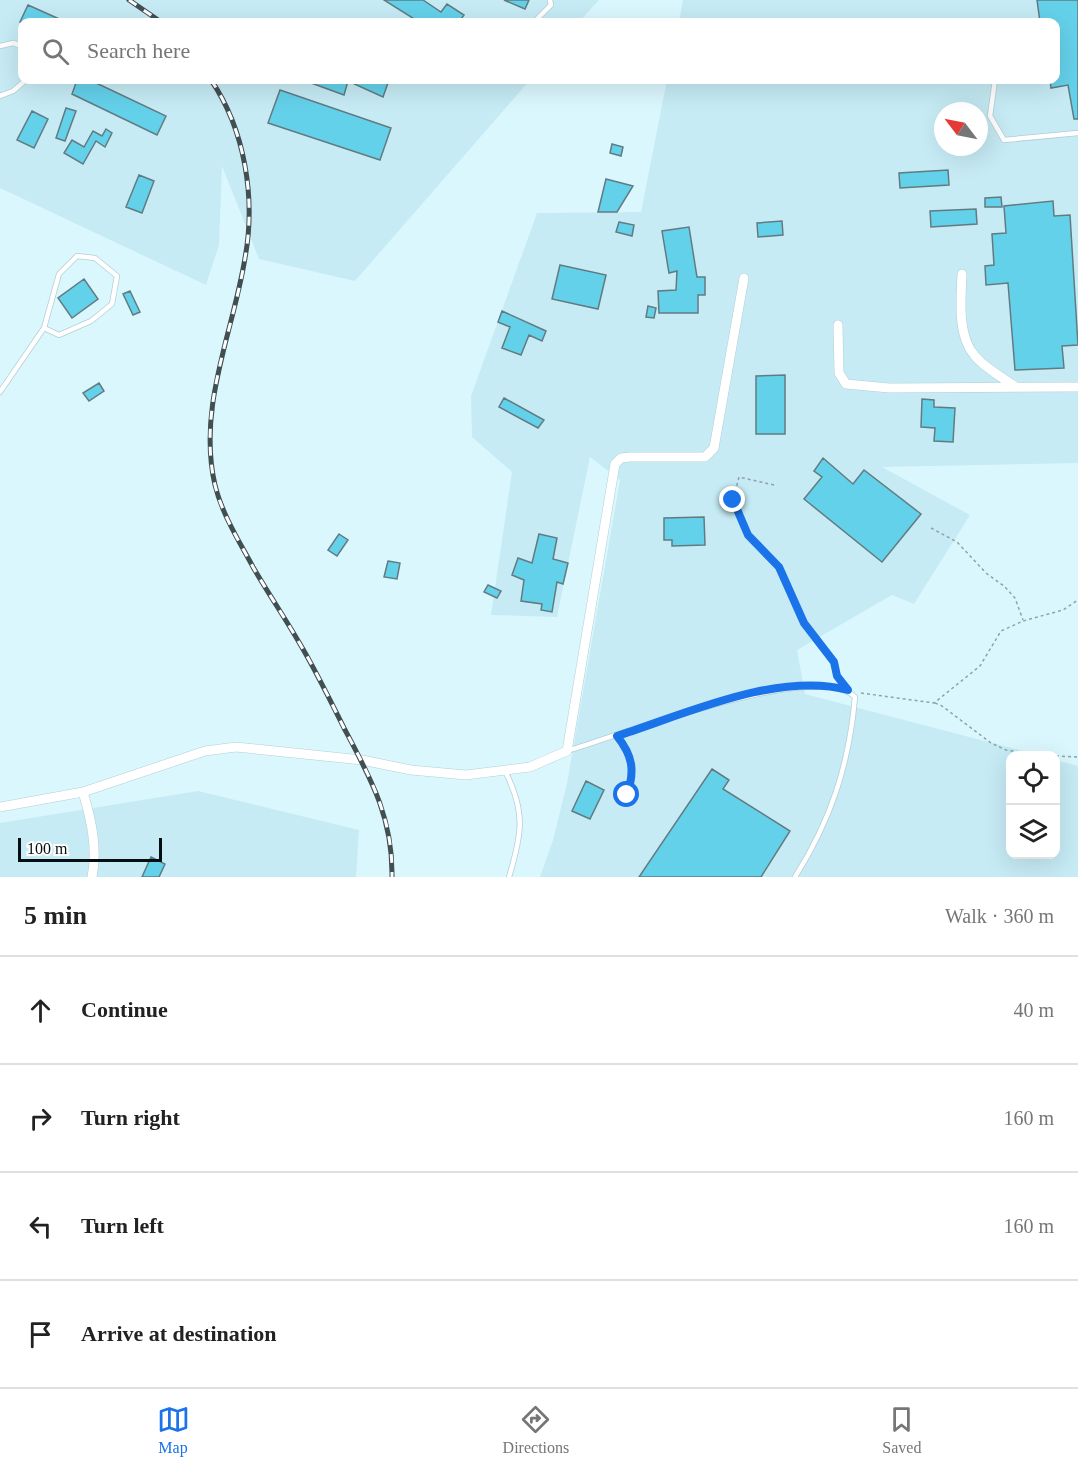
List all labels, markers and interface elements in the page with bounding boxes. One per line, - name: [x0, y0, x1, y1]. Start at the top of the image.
- search box: [18, 18, 1060, 84]
- icon: search: [39, 35, 72, 68]
- text: Search here: [87, 38, 190, 63]
- north arrow: [934, 102, 988, 156]
- route end: [719, 486, 745, 512]
- map controls: [1006, 751, 1060, 859]
- button: locate: [1006, 751, 1060, 805]
- route start: [613, 781, 639, 807]
- button: layers: [1006, 805, 1060, 859]
- scale bar: [18, 835, 162, 862]
- text: 100 m: [27, 840, 67, 857]
- text: 5 min: [24, 901, 87, 930]
- text: Walk · 360 m: [945, 905, 1054, 927]
- icon: ahead: [24, 994, 57, 1027]
- text: Continue: [81, 997, 168, 1022]
- text: 40 m: [1013, 999, 1054, 1021]
- icon: right: [24, 1102, 57, 1135]
- text: Turn right: [81, 1105, 180, 1130]
- text: 160 m: [1003, 1107, 1054, 1129]
- icon: left: [24, 1210, 57, 1243]
- text: Turn left: [81, 1213, 164, 1238]
- text: 160 m: [1003, 1215, 1054, 1237]
- icon: arrive: [24, 1318, 57, 1351]
- text: Arrive at destination: [81, 1321, 277, 1346]
- tab: Map: [157, 1403, 190, 1457]
- tab: Directions: [503, 1403, 569, 1457]
- tab: Saved: [882, 1403, 921, 1457]

